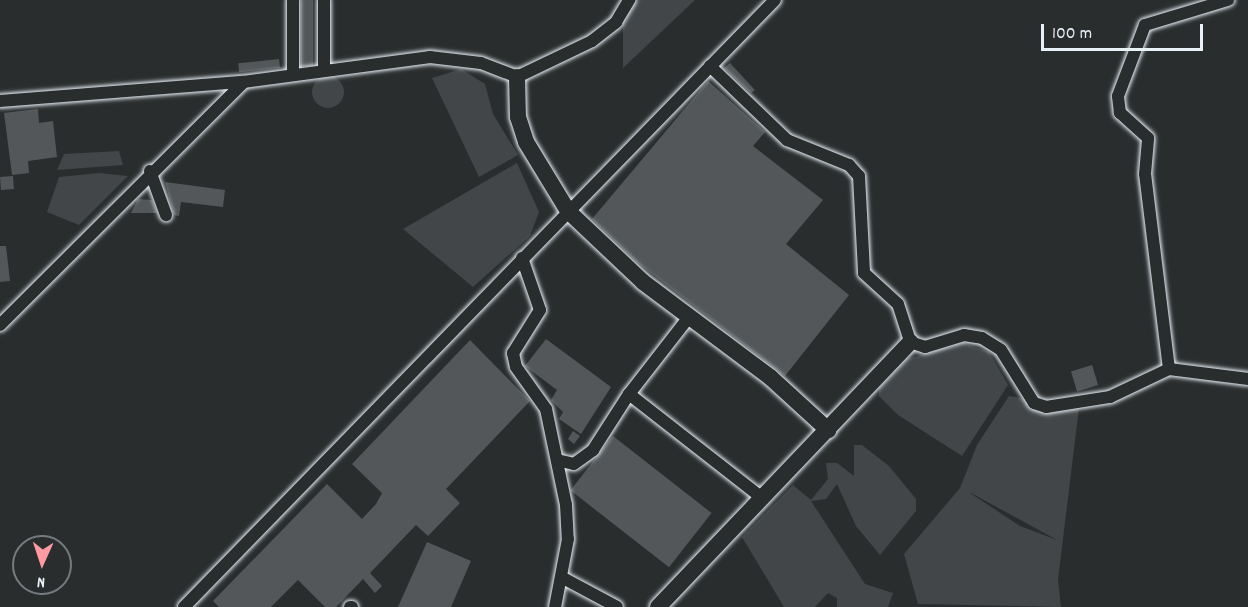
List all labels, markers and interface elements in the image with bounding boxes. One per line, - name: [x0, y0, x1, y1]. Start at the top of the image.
- scale bar: [1044, 12, 1206, 50]
- text: 100 m: [1052, 22, 1092, 47]
- north arrow: [12, 535, 72, 595]
- text: N: [37, 570, 46, 593]

